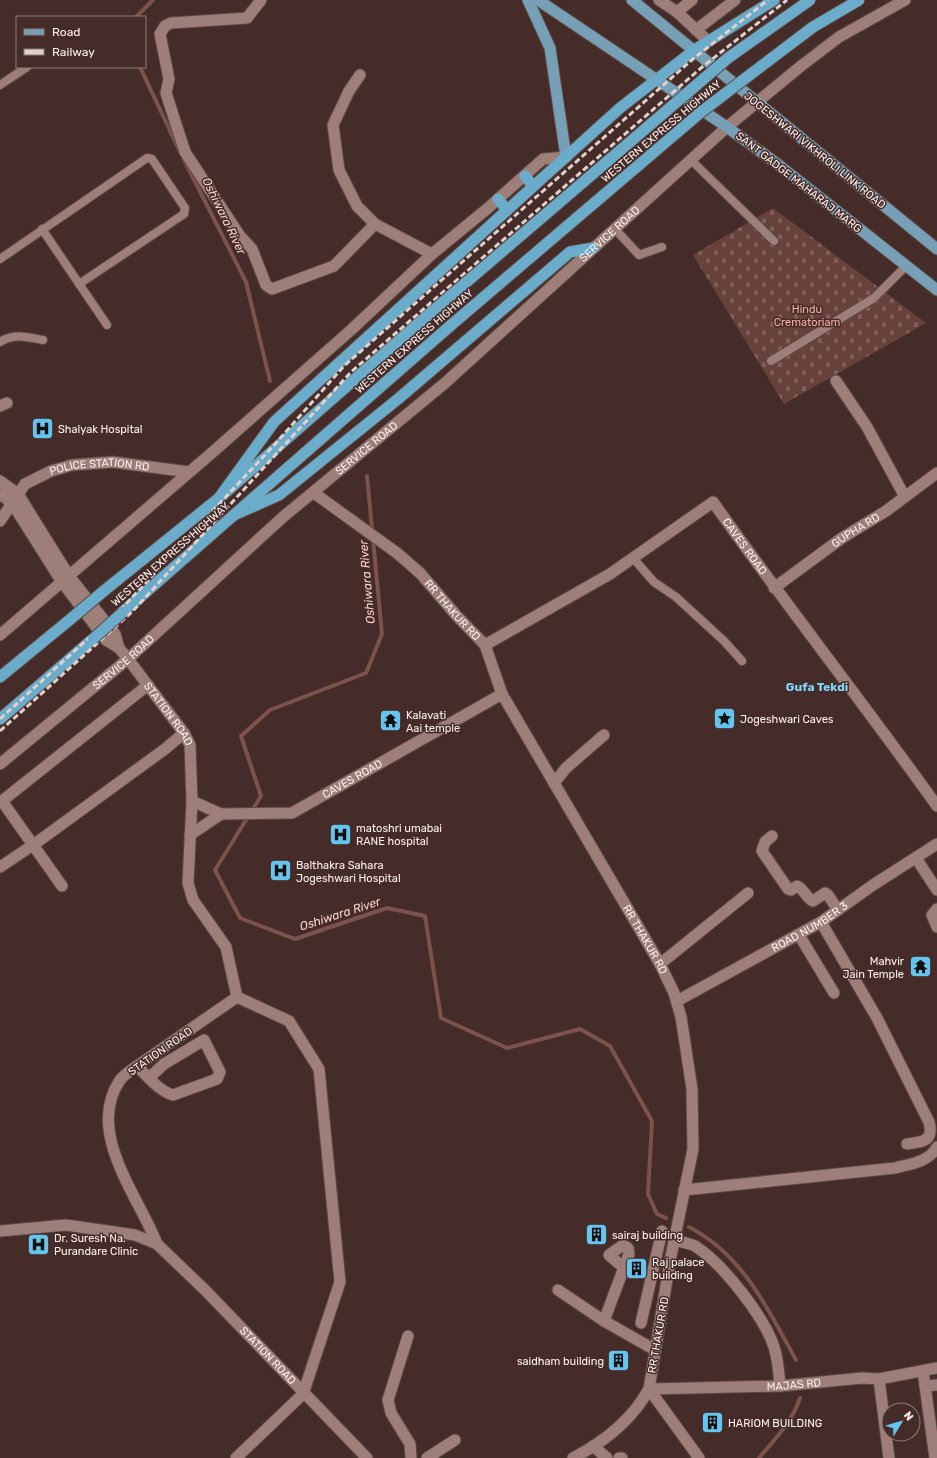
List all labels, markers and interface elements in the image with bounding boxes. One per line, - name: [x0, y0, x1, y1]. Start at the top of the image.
- legend: [16, 16, 146, 68]
- text: Road: [52, 25, 80, 39]
- text: Railway: [52, 45, 95, 59]
- street label: WESTERN EXPRESS HIGHWAY: [599, 77, 724, 185]
- street label: JOGESHWARI VIKHROLI LINK ROAD: [741, 89, 888, 212]
- street label: SANT GADGE MAHARAJ MARG: [733, 129, 864, 236]
- water label: Oshiwara River: [199, 175, 249, 257]
- street label: SERVICE ROAD: [577, 203, 643, 265]
- street label: WESTERN EXPRESS HIGHWAY: [353, 287, 476, 396]
- park label: Hindu Crematoriam: [774, 303, 841, 329]
- hospital icon: Shalyak Hospital: [29, 416, 55, 442]
- street label: SERVICE ROAD: [333, 419, 400, 478]
- place label: Shalyak Hospital: [58, 423, 143, 436]
- street label: POLICE STATION RD: [48, 456, 150, 478]
- street label: WESTERN EXPRESS HIGHWAY: [109, 500, 232, 609]
- street label: GUPHA RD: [829, 510, 882, 551]
- street label: CAVES ROAD: [720, 516, 769, 578]
- water label: Oshiwara River: [356, 539, 378, 625]
- street label: RR THAKUR RD: [421, 577, 483, 643]
- street label: SERVICE ROAD: [90, 632, 157, 692]
- street label: STATION ROAD: [141, 680, 195, 748]
- district label: Gufa Tekdi: [786, 680, 848, 694]
- place icon: Jogeshwari Caves: [711, 706, 737, 732]
- temple icon: Kalavati Aai temple: [378, 708, 404, 734]
- place label: Kalavati Aai temple: [406, 709, 460, 735]
- place label: Jogeshwari Caves: [740, 713, 834, 726]
- street label: CAVES ROAD: [320, 757, 385, 801]
- hospital icon: matoshri umabai RANE hospital: [328, 821, 354, 847]
- place label: matoshri umabai RANE hospital: [356, 822, 442, 848]
- hospital icon: Balthakra Sahara Jogeshwari Hospital: [267, 858, 293, 884]
- place label: Balthakra Sahara Jogeshwari Hospital: [296, 859, 401, 885]
- water label: Oshiwara River: [298, 894, 383, 934]
- street label: ROAD NUMBER 3: [769, 899, 851, 955]
- street label: RR THAKUR RD: [620, 903, 670, 976]
- temple icon: Mahvir Jain Temple: [907, 954, 933, 980]
- place label: Mahvir Jain Temple: [843, 955, 905, 981]
- street label: STATION ROAD: [126, 1024, 195, 1078]
- building icon: sairaj building: [584, 1222, 610, 1248]
- place label: sairaj building: [612, 1229, 683, 1242]
- hospital icon: Dr. Suresh Na. Purandare Clinic: [25, 1231, 51, 1257]
- place label: Dr. Suresh Na. Purandare Clinic: [54, 1232, 138, 1258]
- building icon: Raj palace building: [623, 1255, 649, 1281]
- place label: Raj palace building: [652, 1256, 704, 1282]
- street label: RR THAKUR RD: [645, 1296, 672, 1374]
- street label: STATION ROAD: [237, 1324, 299, 1387]
- building icon: saidham building: [606, 1348, 632, 1374]
- place label: saidham building: [517, 1355, 604, 1368]
- street label: MAJAS RD: [767, 1376, 822, 1393]
- north arrow: [881, 1402, 921, 1442]
- text: N: [901, 1409, 916, 1423]
- building icon: HARIOM BUILDING: [699, 1410, 725, 1436]
- place label: HARIOM BUILDING: [728, 1417, 822, 1430]

